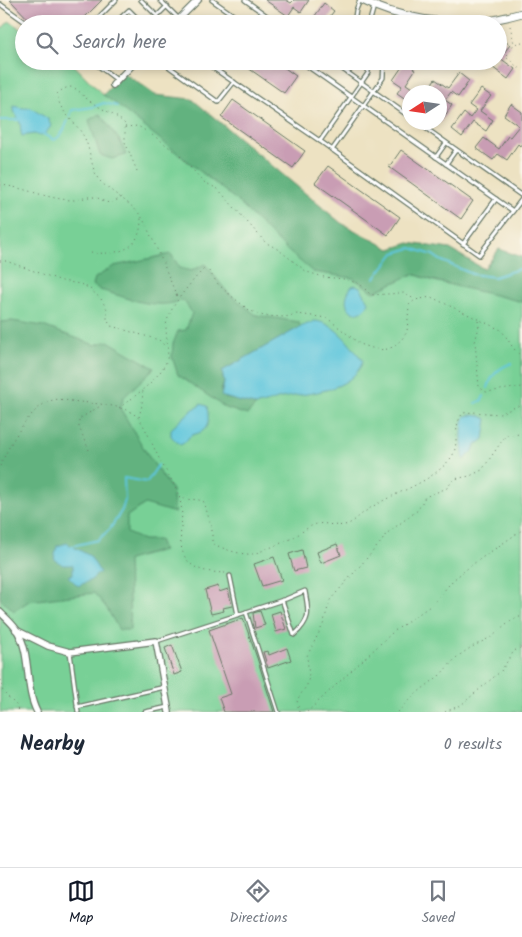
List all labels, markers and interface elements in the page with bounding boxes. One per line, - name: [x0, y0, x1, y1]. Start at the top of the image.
- search box: [15, 15, 507, 70]
- text: Search here: [73, 28, 167, 58]
- icon: search: [33, 29, 61, 57]
- north arrow: [402, 85, 447, 130]
- text: Nearby: [20, 728, 85, 761]
- text: 0 results: [444, 732, 502, 757]
- tab: Map: [67, 877, 95, 929]
- tab: Directions: [229, 877, 287, 929]
- tab: Saved: [422, 877, 455, 929]

